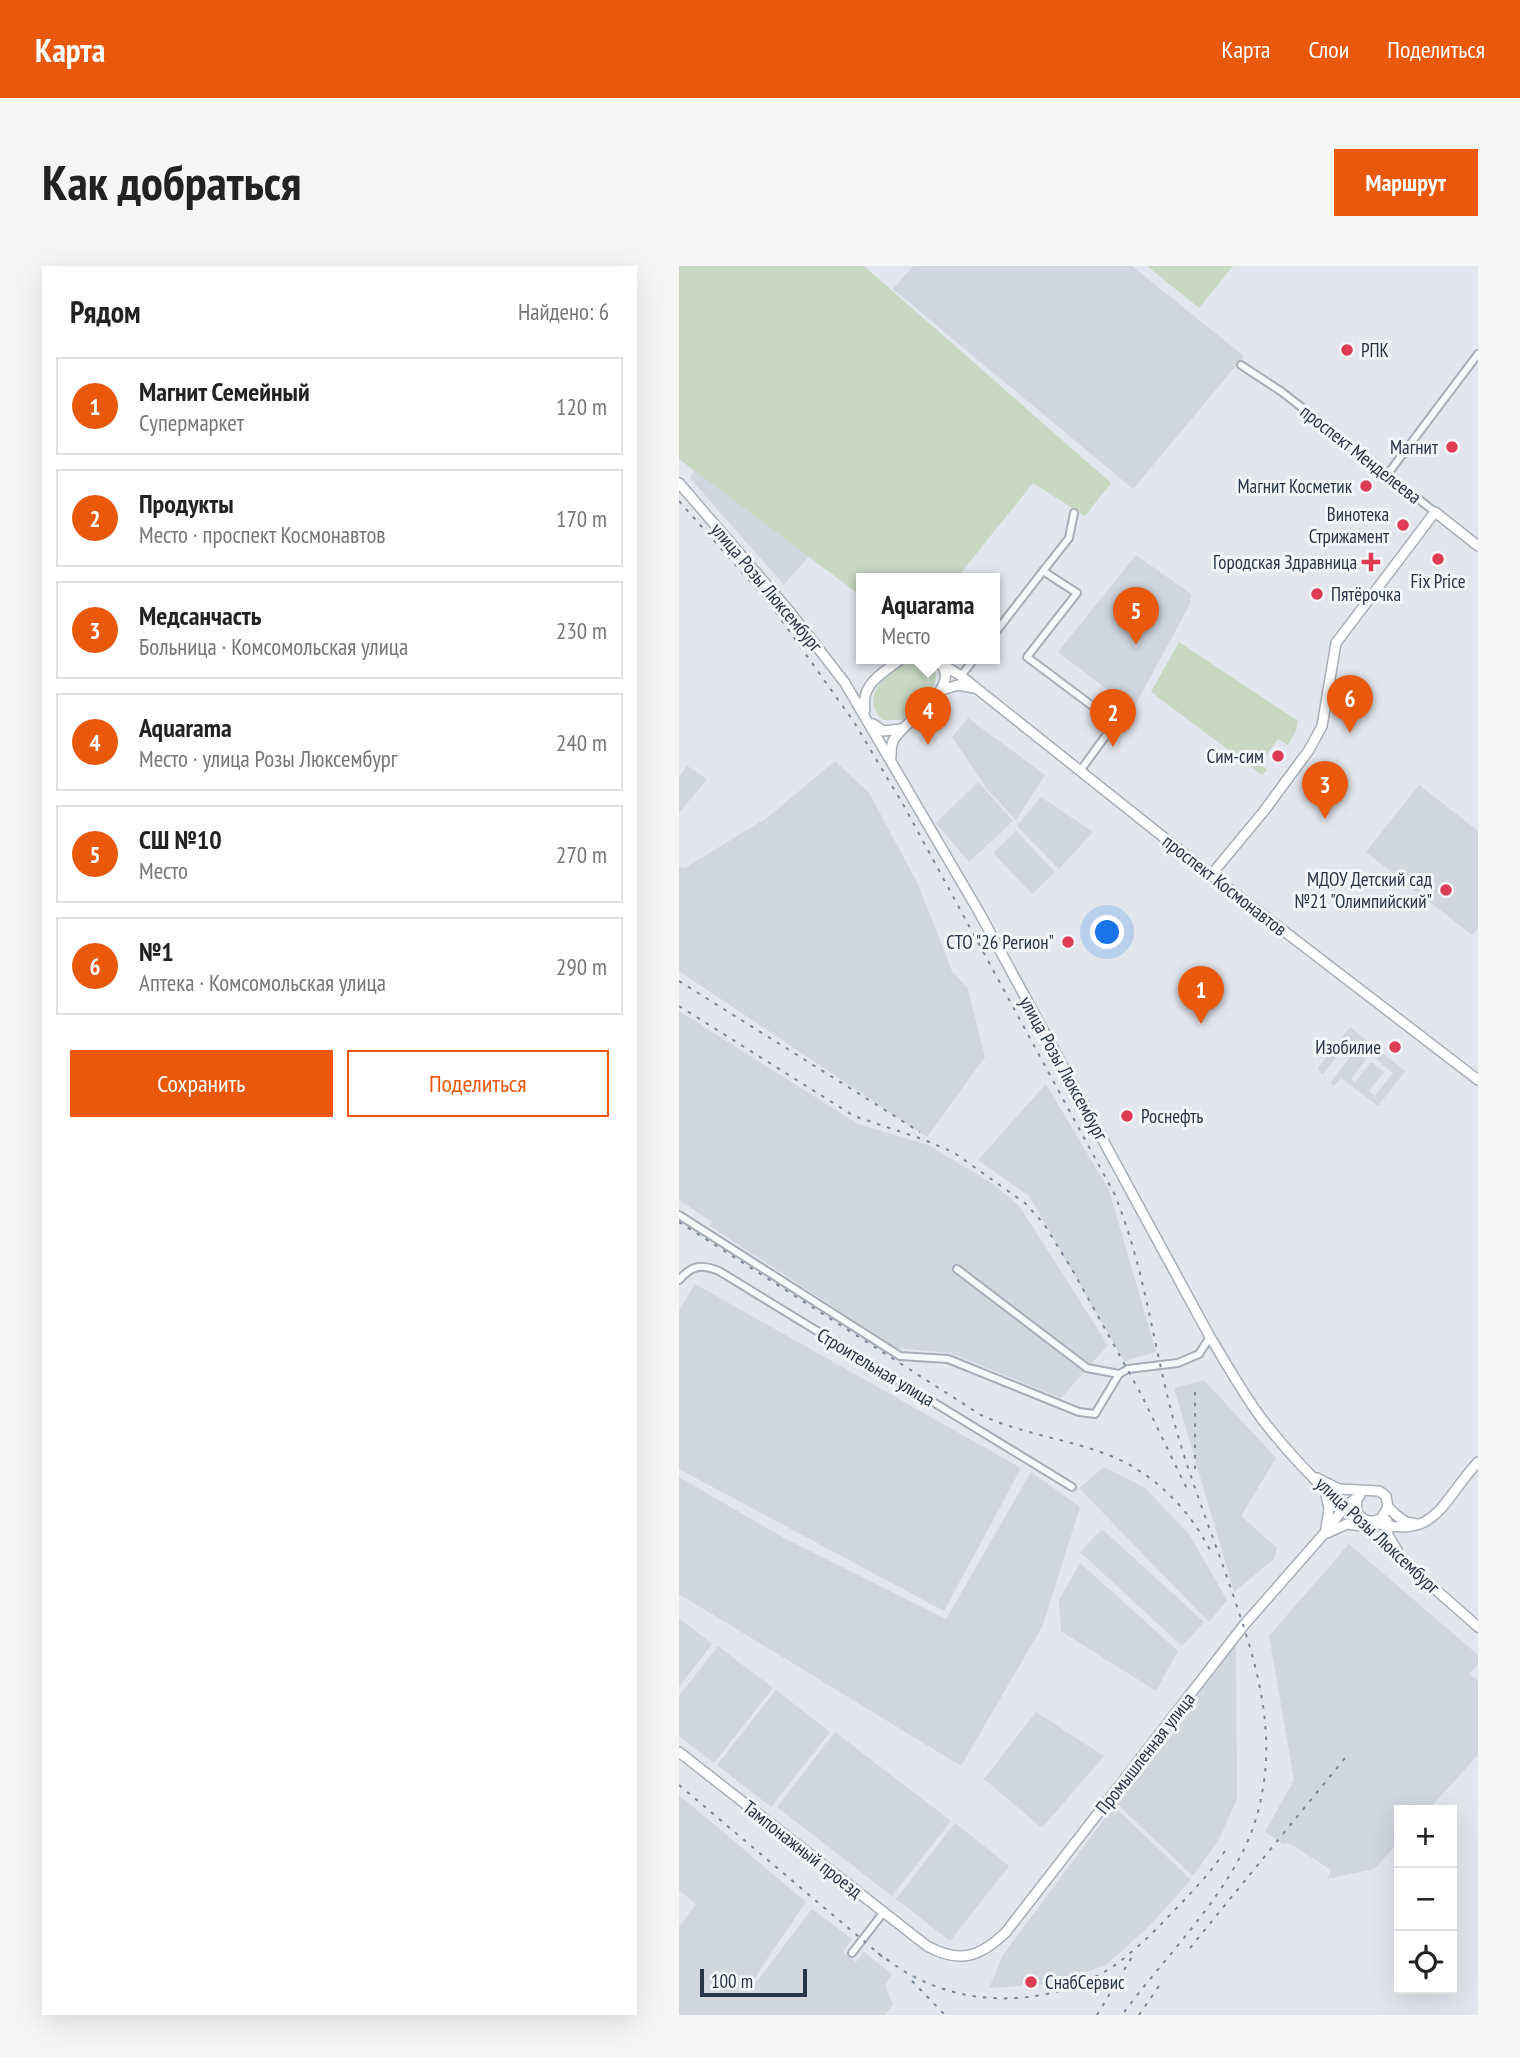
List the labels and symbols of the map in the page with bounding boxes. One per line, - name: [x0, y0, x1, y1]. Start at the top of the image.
- place label: РПК: [1361, 338, 1389, 362]
- marker: РПК: [1339, 342, 1355, 358]
- street label: проспект Менделеева: [1296, 399, 1426, 509]
- place label: Магнит: [1390, 435, 1439, 459]
- marker: Магнит: [1444, 439, 1460, 455]
- place label: Магнит Косметик: [1237, 474, 1353, 498]
- marker: Магнит Косметик: [1358, 478, 1374, 494]
- place label: Винотека Стрижамент: [1309, 502, 1390, 548]
- marker: Винотека Стрижамент: [1395, 517, 1411, 533]
- street label: улица Розы Люксембург: [706, 518, 828, 657]
- place label: Городская Здравница: [1213, 550, 1357, 574]
- marker: Fix Price: [1430, 551, 1446, 567]
- marker: Городская Здравница: [1363, 554, 1379, 570]
- place label: Fix Price: [1410, 569, 1466, 593]
- place label: Пятёрочка: [1331, 582, 1401, 606]
- marker: Пятёрочка: [1309, 586, 1325, 602]
- pin: 5: [1113, 587, 1159, 645]
- pin: 6: [1327, 675, 1373, 733]
- pin: 4: [905, 687, 951, 745]
- pin: 2: [1090, 689, 1136, 747]
- place label: Сим-сим: [1206, 744, 1264, 768]
- marker: Сим-сим: [1270, 748, 1286, 764]
- pin: 3: [1302, 761, 1348, 819]
- street label: проспект Космонавтов: [1158, 829, 1292, 941]
- place label: МДОУ Детский сад №21 "Олимпийский": [1294, 867, 1433, 913]
- marker: МДОУ Детский сад №21 "Олимпийский": [1438, 882, 1454, 898]
- your location: [1090, 915, 1124, 949]
- place label: СТО "26 Регион": [946, 930, 1054, 954]
- marker: СТО "26 Регион": [1060, 934, 1076, 950]
- pin: 1: [1178, 966, 1224, 1024]
- street label: улица Розы Люксембург: [1014, 992, 1114, 1145]
- place label: Изобилие: [1315, 1035, 1381, 1059]
- marker: Изобилие: [1387, 1039, 1403, 1055]
- place label: Роснефть: [1141, 1104, 1203, 1128]
- marker: Роснефть: [1119, 1108, 1135, 1124]
- street label: Строительная улица: [813, 1322, 939, 1412]
- street label: улица Розы Люксембург: [1311, 1471, 1445, 1599]
- street label: Промышленная улица: [1090, 1687, 1200, 1819]
- street label: Тампонажный проезд: [738, 1795, 868, 1904]
- scale bar: [700, 1966, 807, 1998]
- place label: СнабСервис: [1045, 1970, 1125, 1994]
- marker: СнабСервис: [1023, 1974, 1039, 1990]

